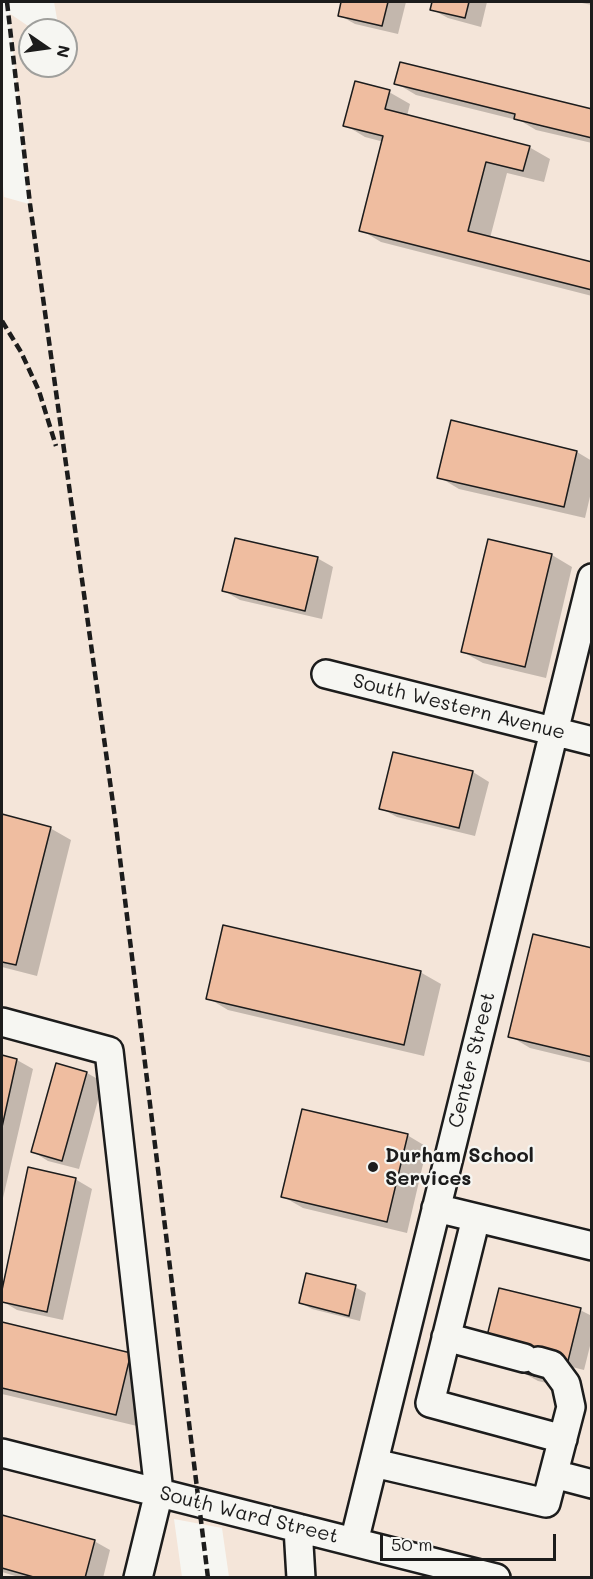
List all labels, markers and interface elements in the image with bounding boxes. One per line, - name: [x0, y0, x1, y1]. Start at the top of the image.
- north arrow: [18, 18, 78, 78]
- text: N: [52, 43, 76, 60]
- street label: South Western Avenue: [350, 669, 568, 745]
- street label: Center Street: [444, 990, 500, 1130]
- place label: Durham School Services: [385, 1144, 534, 1191]
- marker: Durham School Services: [366, 1160, 380, 1174]
- street label: South Ward Street: [157, 1481, 341, 1549]
- scale bar: [383, 1522, 558, 1560]
- text: 50 m: [391, 1532, 433, 1556]

